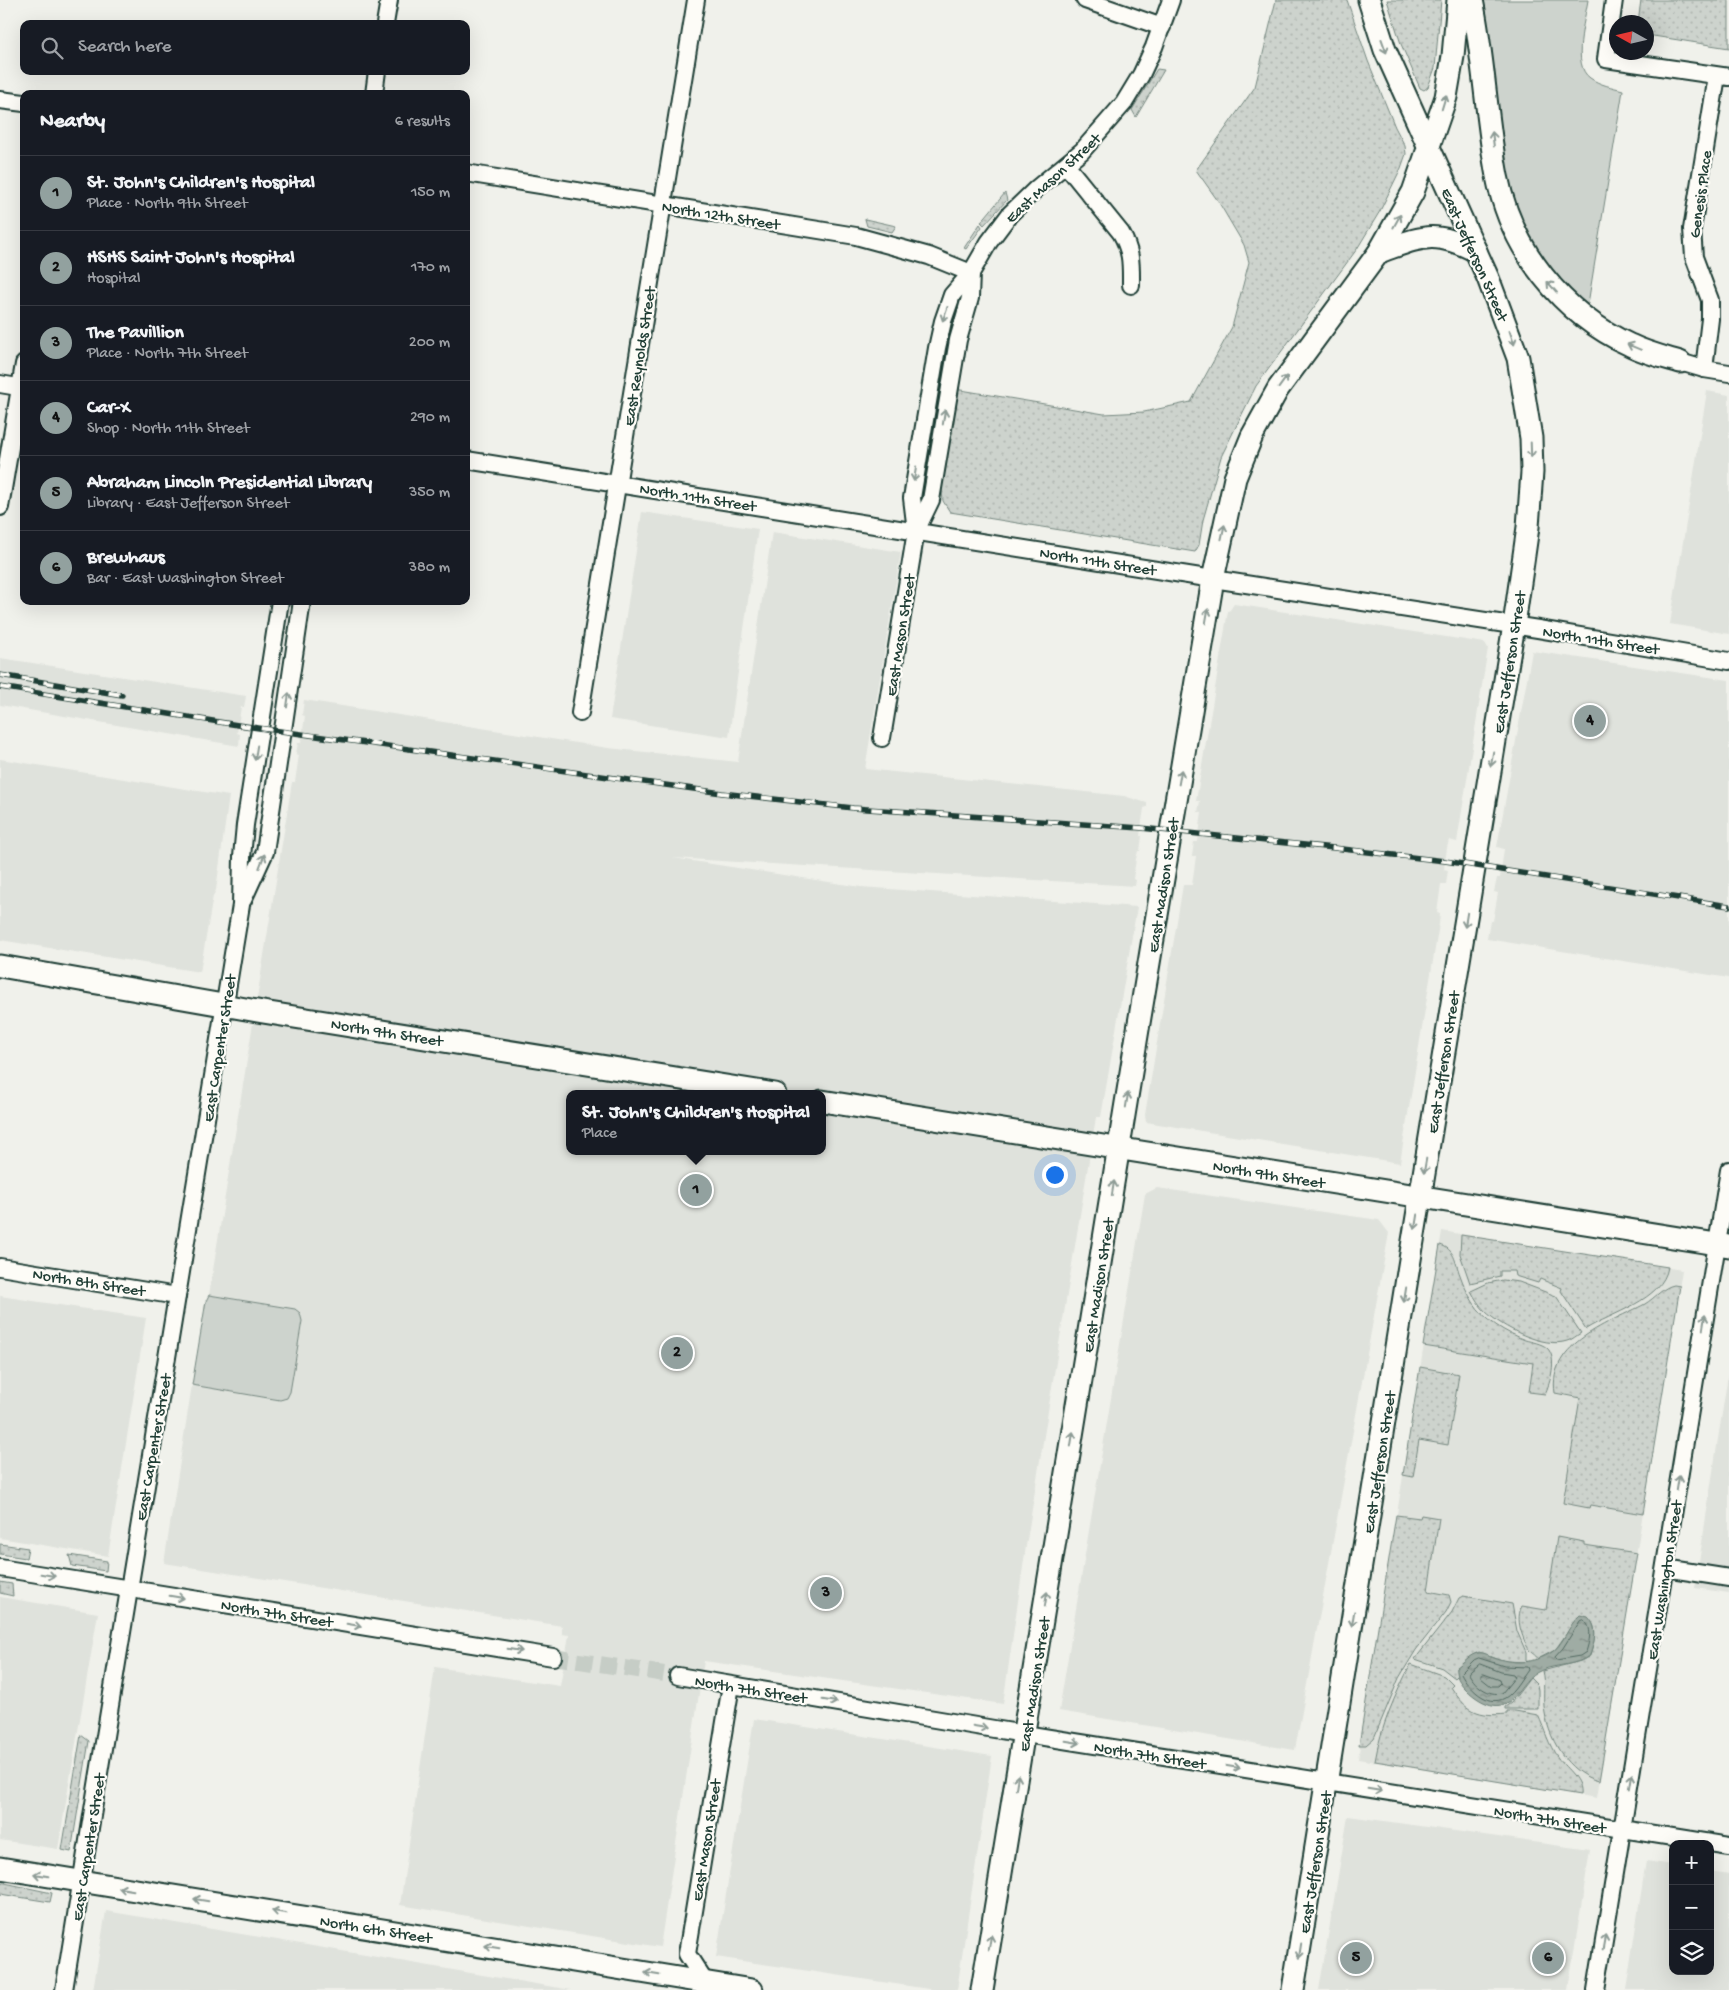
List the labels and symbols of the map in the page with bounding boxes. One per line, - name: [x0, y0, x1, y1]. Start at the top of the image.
- north arrow: [1609, 15, 1654, 60]
- one-way arrow: [1380, 38, 1389, 54]
- one-way arrow: [1439, 95, 1449, 111]
- street label: East Mason Street: [1003, 130, 1107, 229]
- one-way arrow: [1487, 132, 1497, 148]
- street label: Genesis Place: [1687, 149, 1718, 239]
- street label: East Jefferson Street: [1435, 186, 1511, 326]
- street label: North 12th Street: [660, 199, 782, 236]
- one-way arrow: [1393, 214, 1402, 229]
- one-way arrow: [1546, 281, 1558, 294]
- street label: East Reynolds Street: [621, 284, 662, 428]
- one-way arrow: [940, 306, 950, 322]
- one-way arrow: [1507, 329, 1517, 345]
- one-way arrow: [1627, 341, 1642, 351]
- one-way arrow: [1278, 375, 1288, 389]
- one-way arrow: [940, 410, 950, 426]
- one-way arrow: [1527, 442, 1536, 458]
- one-way arrow: [910, 465, 920, 481]
- street label: North 11th Street: [638, 481, 759, 518]
- one-way arrow: [1219, 524, 1228, 540]
- street label: North 11th Street: [1038, 545, 1159, 582]
- street label: East Mason Street: [883, 572, 922, 698]
- street label: East Jefferson Street: [1491, 589, 1532, 735]
- one-way arrow: [1202, 609, 1212, 625]
- street label: North 11th Street: [1541, 624, 1662, 661]
- one-way arrow: [283, 693, 293, 709]
- pin: 4: [1574, 702, 1606, 740]
- one-way arrow: [250, 745, 260, 761]
- one-way arrow: [1487, 751, 1497, 767]
- one-way arrow: [1175, 769, 1185, 785]
- street label: East Madison Street: [1145, 815, 1186, 954]
- one-way arrow: [258, 854, 267, 869]
- one-way arrow: [1460, 911, 1470, 927]
- street label: East Carpenter Street: [200, 972, 243, 1124]
- street label: East Jefferson Street: [1425, 989, 1466, 1135]
- street label: North 9th Street: [329, 1016, 445, 1053]
- one-way arrow: [1122, 1092, 1132, 1108]
- street label: North 9th Street: [1211, 1158, 1327, 1195]
- one-way arrow: [1420, 1158, 1430, 1174]
- your location: [1042, 1162, 1068, 1188]
- pin: 1: [680, 1171, 712, 1209]
- one-way arrow: [1108, 1181, 1118, 1197]
- one-way arrow: [1411, 1214, 1421, 1230]
- street label: East Madison Street: [1080, 1215, 1121, 1354]
- street label: North 8th Street: [31, 1266, 148, 1303]
- one-way arrow: [1399, 1287, 1409, 1303]
- one-way arrow: [1699, 1315, 1709, 1331]
- pin: 2: [661, 1334, 693, 1372]
- street label: East Carpenter Street: [133, 1371, 178, 1523]
- street label: East Jefferson Street: [1361, 1389, 1402, 1535]
- one-way arrow: [1067, 1431, 1077, 1447]
- one-way arrow: [1674, 1475, 1684, 1491]
- street label: East Washington Street: [1644, 1498, 1689, 1662]
- one-way arrow: [40, 1571, 56, 1581]
- pin: 3: [810, 1574, 842, 1612]
- one-way arrow: [168, 1592, 184, 1602]
- one-way arrow: [1042, 1592, 1052, 1608]
- street label: North 7th Street: [219, 1597, 335, 1634]
- one-way arrow: [1348, 1610, 1358, 1626]
- street label: East Madison Street: [1016, 1614, 1057, 1753]
- one-way arrow: [346, 1620, 362, 1630]
- one-way arrow: [507, 1646, 523, 1656]
- street label: North 7th Street: [693, 1673, 809, 1710]
- one-way arrow: [821, 1696, 837, 1706]
- one-way arrow: [971, 1722, 987, 1732]
- one-way arrow: [1064, 1737, 1080, 1747]
- street label: North 7th Street: [1092, 1739, 1208, 1776]
- one-way arrow: [1225, 1763, 1241, 1773]
- street label: East Carpenter Street: [69, 1771, 112, 1923]
- one-way arrow: [1012, 1774, 1022, 1790]
- one-way arrow: [1626, 1774, 1636, 1790]
- street label: East Mason Street: [689, 1777, 728, 1903]
- one-way arrow: [1367, 1785, 1383, 1795]
- street label: East Jefferson Street: [1297, 1789, 1338, 1935]
- street label: North 7th Street: [1492, 1803, 1608, 1840]
- one-way arrow: [33, 1870, 49, 1880]
- one-way arrow: [118, 1884, 134, 1894]
- one-way arrow: [193, 1895, 209, 1905]
- one-way arrow: [271, 1907, 287, 1917]
- street label: North 6th Street: [318, 1913, 434, 1950]
- one-way arrow: [986, 1934, 996, 1950]
- one-way arrow: [1600, 1934, 1610, 1950]
- pin: 5: [1340, 1939, 1372, 1977]
- pin: 6: [1532, 1939, 1564, 1977]
- one-way arrow: [484, 1942, 500, 1952]
- one-way arrow: [1294, 1943, 1304, 1959]
- one-way arrow: [644, 1968, 660, 1978]

